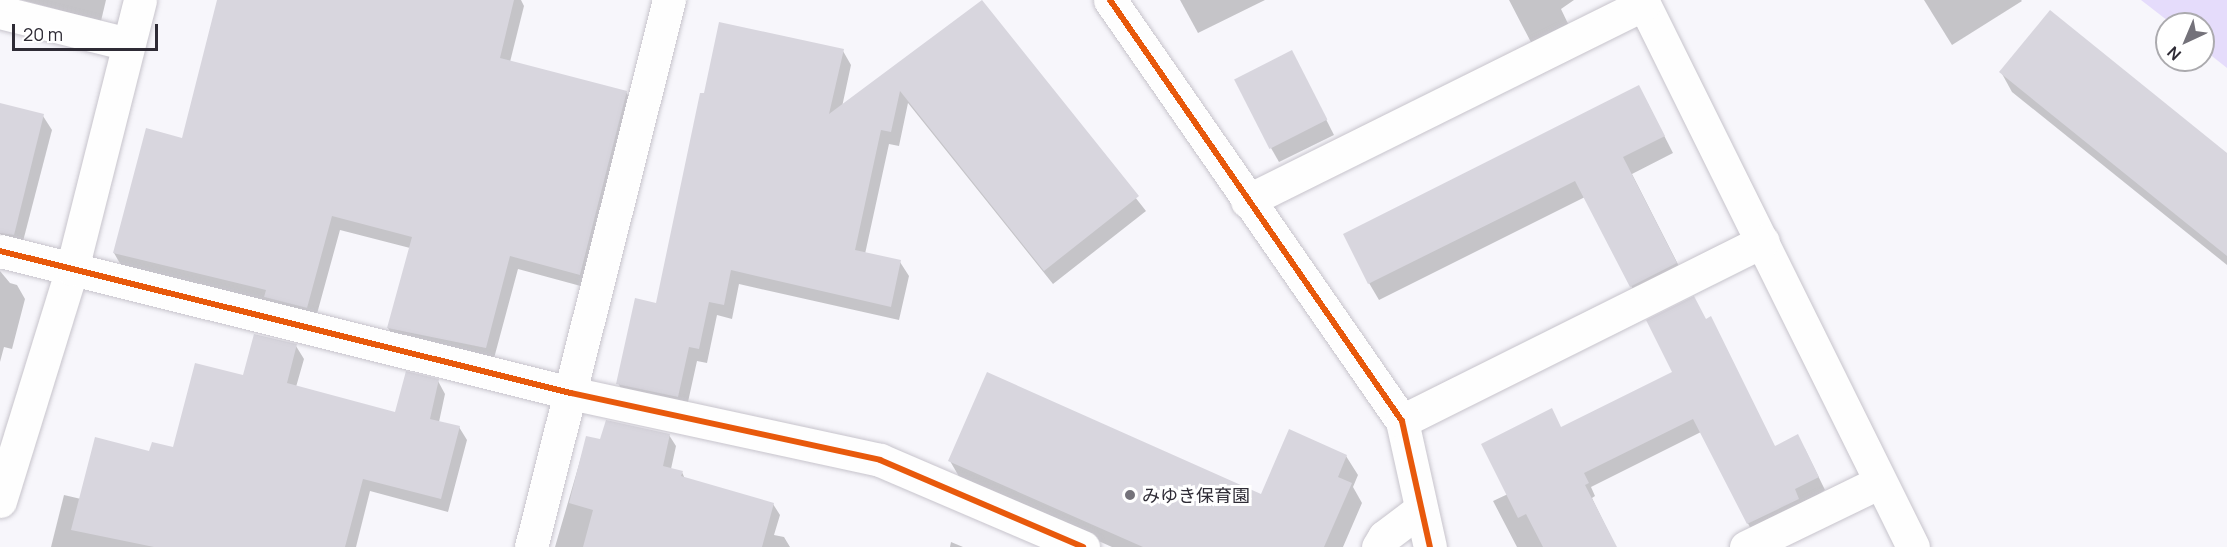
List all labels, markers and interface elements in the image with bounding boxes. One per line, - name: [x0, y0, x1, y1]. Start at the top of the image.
- scale bar: [15, 12, 160, 50]
- north arrow: [2155, 12, 2215, 72]
- text: 20 m: [23, 22, 63, 46]
- text: N: [2162, 42, 2186, 65]
- place label: みゆき保育園: [1142, 484, 1250, 506]
- marker: みゆき保育園: [1123, 488, 1137, 502]

